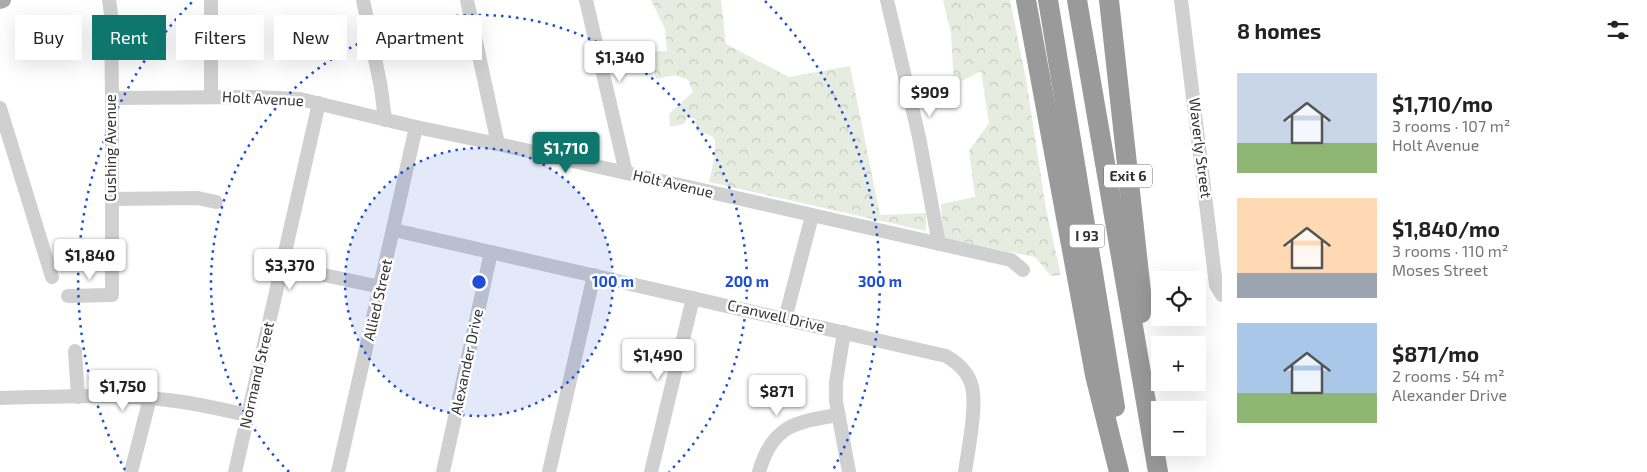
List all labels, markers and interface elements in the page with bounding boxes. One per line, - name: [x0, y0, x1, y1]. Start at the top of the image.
- chip: Buy: [15, 15, 82, 60]
- chip: Rent: [92, 15, 166, 60]
- chip: Filters: [176, 15, 264, 60]
- chip: New: [274, 15, 347, 60]
- chip: Apartment: [357, 15, 482, 60]
- icon: filters: [1604, 16, 1632, 44]
- text: 8 homes: [1237, 18, 1321, 43]
- pin: $1,340: [579, 41, 661, 83]
- text: $1,340: [595, 47, 645, 66]
- pin: $909: [900, 76, 960, 118]
- text: $909: [911, 82, 949, 101]
- street label: Holt Avenue: [222, 87, 304, 109]
- text: $1,710/mo: [1392, 91, 1493, 116]
- icon: home: [1277, 93, 1337, 153]
- street label: Cushing Avenue: [101, 94, 119, 202]
- street label: Waverly Street: [1186, 97, 1216, 199]
- text: 3 rooms · 107 m²: [1392, 116, 1510, 135]
- pin: $1,710: [525, 132, 607, 174]
- text: Holt Avenue: [1392, 135, 1479, 154]
- text: $1,710: [543, 138, 589, 157]
- street label: Holt Avenue: [631, 165, 715, 201]
- road number: Exit 6: [1104, 165, 1152, 188]
- text: $1,840/mo: [1392, 216, 1500, 241]
- icon: home: [1277, 218, 1337, 278]
- road number: I 93: [1070, 225, 1104, 248]
- pin: $1,840: [49, 238, 131, 281]
- text: 3 rooms · 110 m²: [1392, 241, 1509, 260]
- text: $1,840: [65, 245, 115, 264]
- pin: $3,370: [249, 248, 331, 291]
- text: $3,370: [265, 255, 315, 274]
- street label: Allied Street: [359, 257, 395, 343]
- text: Moses Street: [1392, 260, 1488, 279]
- map controls: [1151, 271, 1206, 456]
- button: locate: [1151, 271, 1206, 326]
- text: 100 m: [592, 272, 634, 290]
- text: 200 m: [725, 272, 769, 290]
- text: 300 m: [858, 272, 902, 290]
- centre of rings: [470, 273, 488, 291]
- street label: Cranwell Drive: [726, 295, 827, 335]
- street label: Alexander Drive: [446, 307, 486, 416]
- street label: Normand Street: [235, 319, 277, 430]
- button: +: [1151, 336, 1206, 391]
- pin: $1,490: [617, 338, 699, 381]
- text: $871/mo: [1392, 341, 1479, 366]
- icon: home: [1277, 343, 1337, 403]
- text: $1,490: [633, 345, 683, 364]
- text: 2 rooms · 54 m²: [1392, 366, 1505, 385]
- pin: $1,750: [82, 370, 164, 412]
- pin: $871: [747, 374, 807, 417]
- text: $1,750: [100, 376, 146, 395]
- text: $871: [760, 381, 794, 400]
- text: Alexander Drive: [1392, 385, 1507, 404]
- button: −: [1151, 401, 1206, 456]

